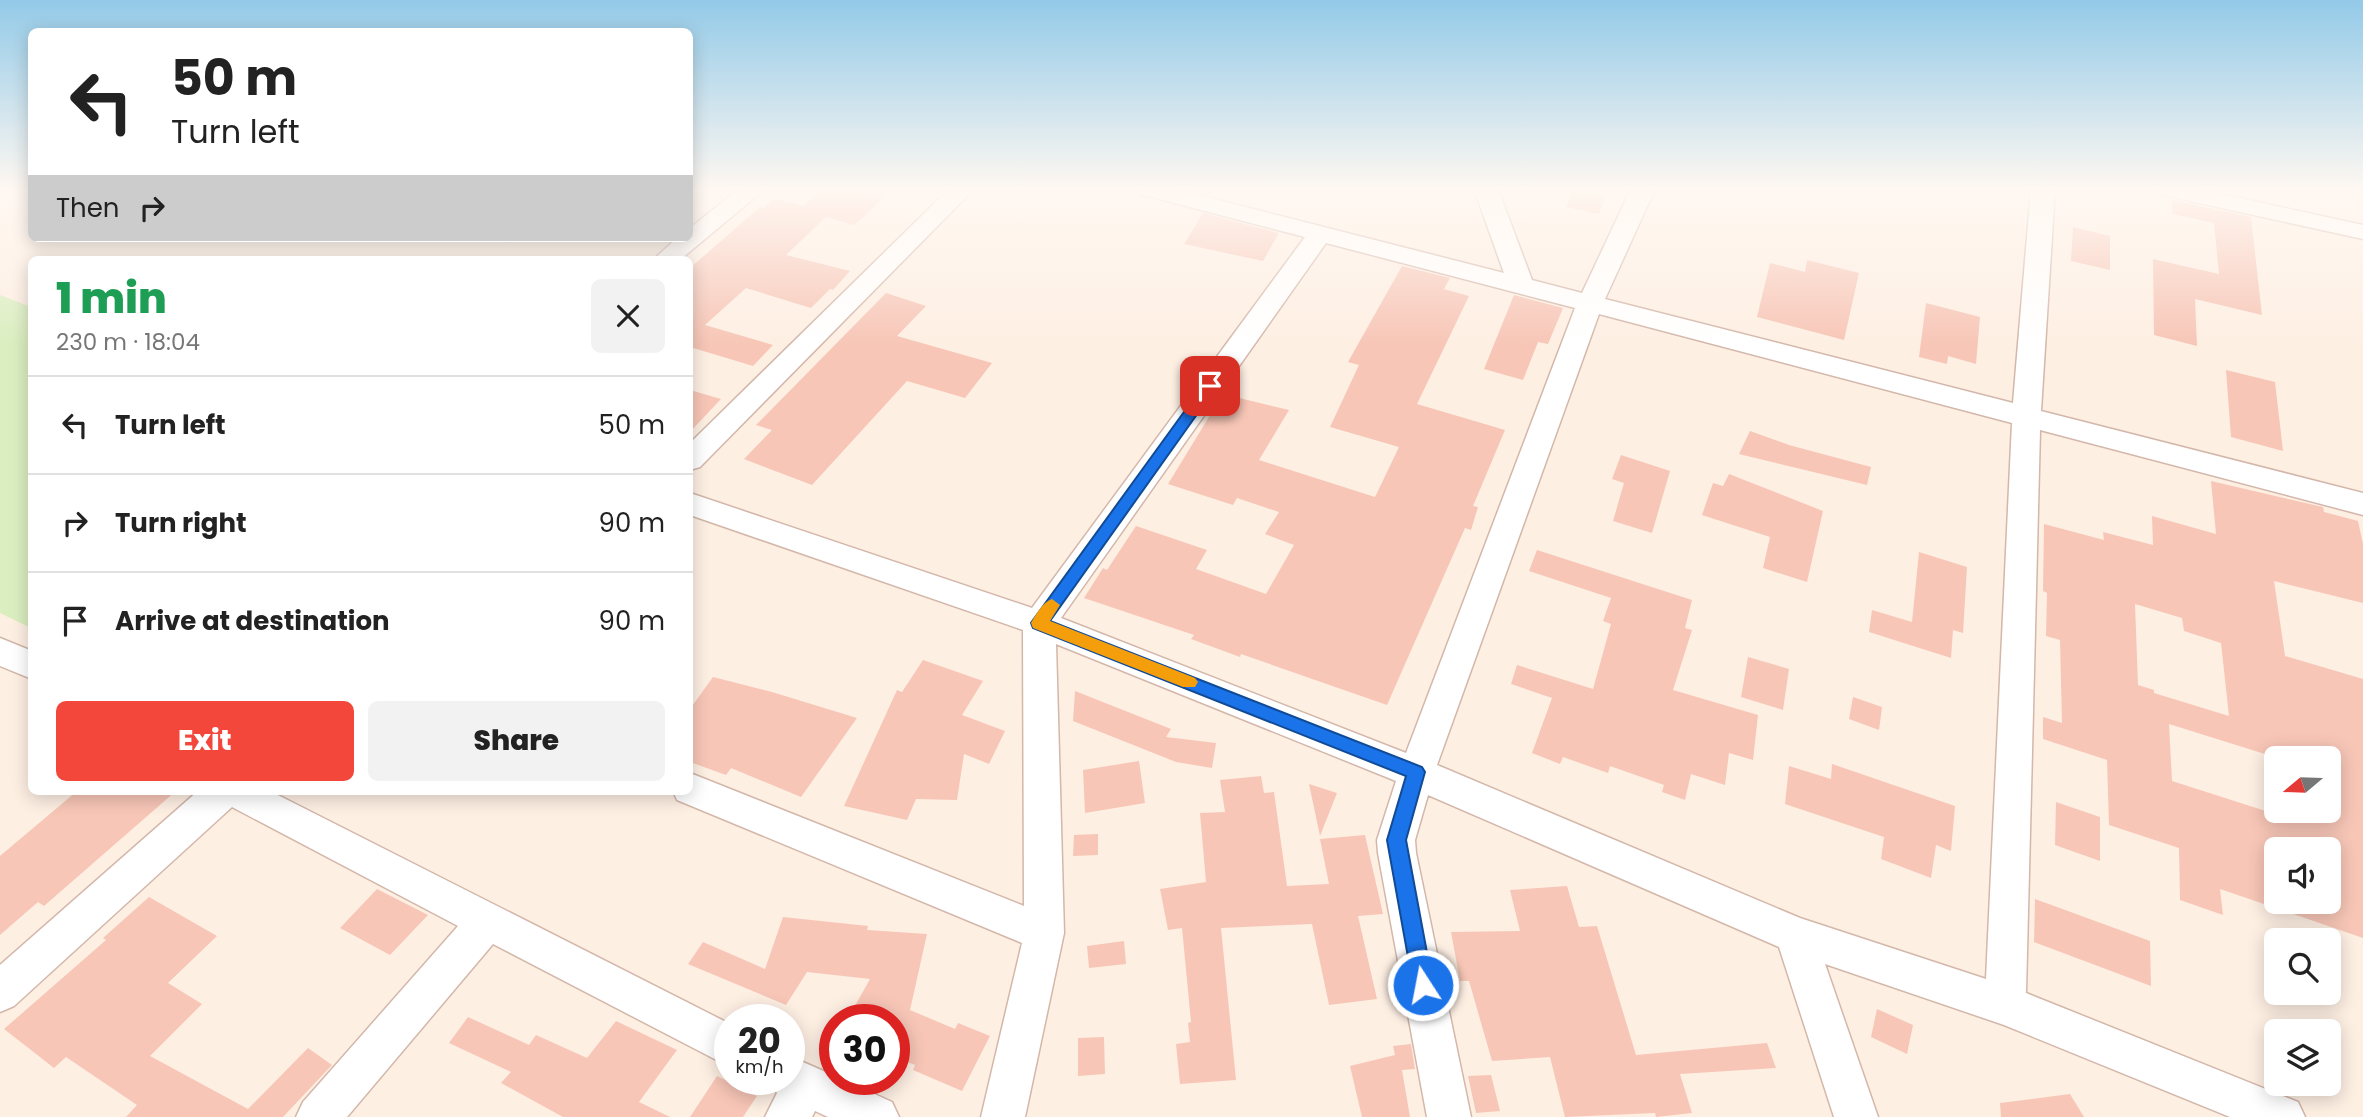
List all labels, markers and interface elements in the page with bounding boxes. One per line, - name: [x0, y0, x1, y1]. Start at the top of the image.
- text: 50 m: [171, 44, 297, 112]
- icon: left: [56, 56, 147, 147]
- text: Turn left: [171, 109, 300, 154]
- icon: right: [133, 189, 171, 227]
- text: Then: [56, 190, 119, 226]
- text: 1 min: [56, 269, 167, 328]
- button: close: [591, 279, 665, 353]
- text: 230 m · 18:04: [56, 326, 200, 358]
- pin: [1180, 356, 1240, 416]
- icon: arrive: [1191, 367, 1229, 405]
- icon: left: [56, 406, 94, 444]
- text: Turn left: [115, 407, 226, 443]
- text: 50 m: [599, 407, 665, 443]
- icon: right: [56, 504, 94, 542]
- text: Turn right: [115, 505, 247, 541]
- text: 90 m: [599, 505, 665, 541]
- icon: arrive: [56, 602, 94, 640]
- text: Arrive at destination: [115, 603, 390, 639]
- text: 90 m: [599, 603, 665, 639]
- button: Exit: [56, 701, 354, 781]
- button: Share: [368, 701, 665, 781]
- north arrow: [2264, 746, 2342, 822]
- map controls: [2264, 746, 2341, 1096]
- button: sound: [2264, 837, 2341, 914]
- button: search: [2264, 928, 2341, 1005]
- position arrow: [1386, 948, 1460, 1022]
- speed limit sign: 30: [819, 1004, 910, 1095]
- text: 20: [738, 1016, 781, 1065]
- button: layers: [2264, 1019, 2341, 1096]
- text: km/h: [736, 1054, 783, 1079]

